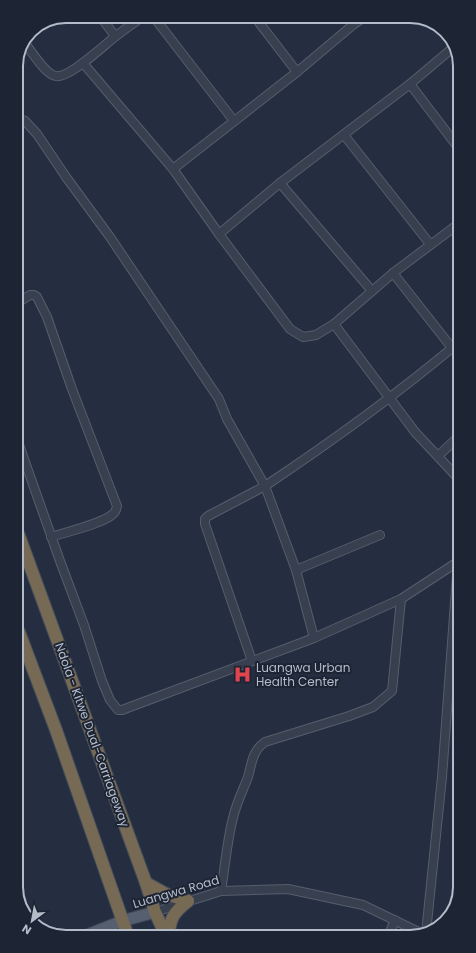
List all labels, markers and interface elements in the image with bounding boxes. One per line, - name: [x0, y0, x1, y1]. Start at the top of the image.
- street label: Ndola - Kitwe Dual-Carriageway: [51, 640, 134, 829]
- place label: Luangwa Urban Health Center: [256, 659, 350, 690]
- hospital icon: Luangwa Urban Health Center: [233, 665, 253, 685]
- street label: Luangwa Road: [131, 871, 221, 912]
- north arrow: [12, 901, 52, 941]
- text: N: [19, 921, 34, 938]

